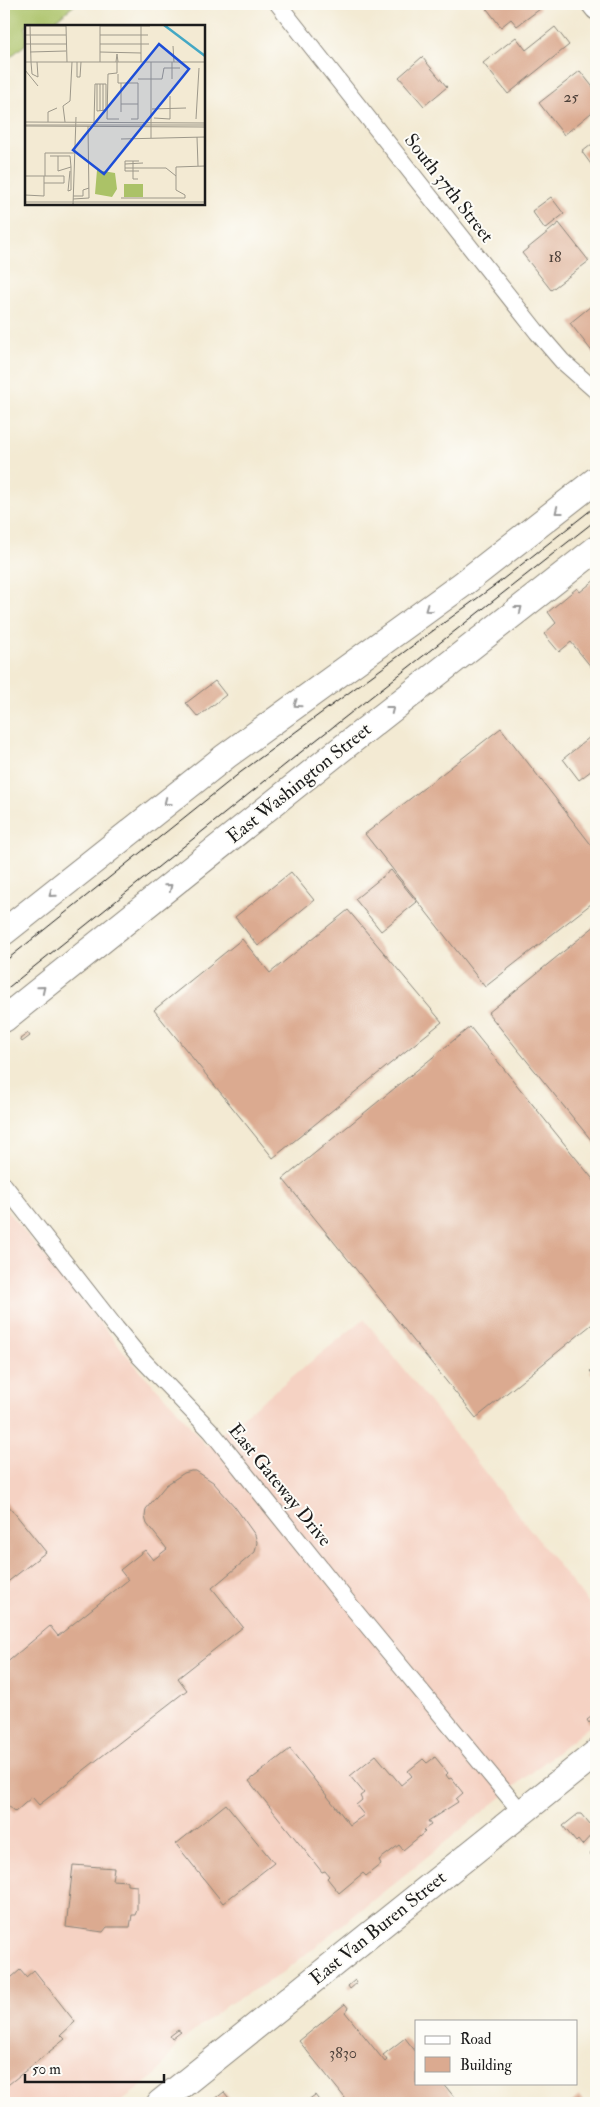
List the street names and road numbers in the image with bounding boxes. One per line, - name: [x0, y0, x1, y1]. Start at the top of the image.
- street label: South 37th Street: [399, 129, 499, 247]
- street label: East Washington Street: [222, 717, 376, 849]
- street label: East Gateway Drive: [223, 1419, 337, 1551]
- street label: East Van Buren Street: [305, 1866, 451, 1990]

